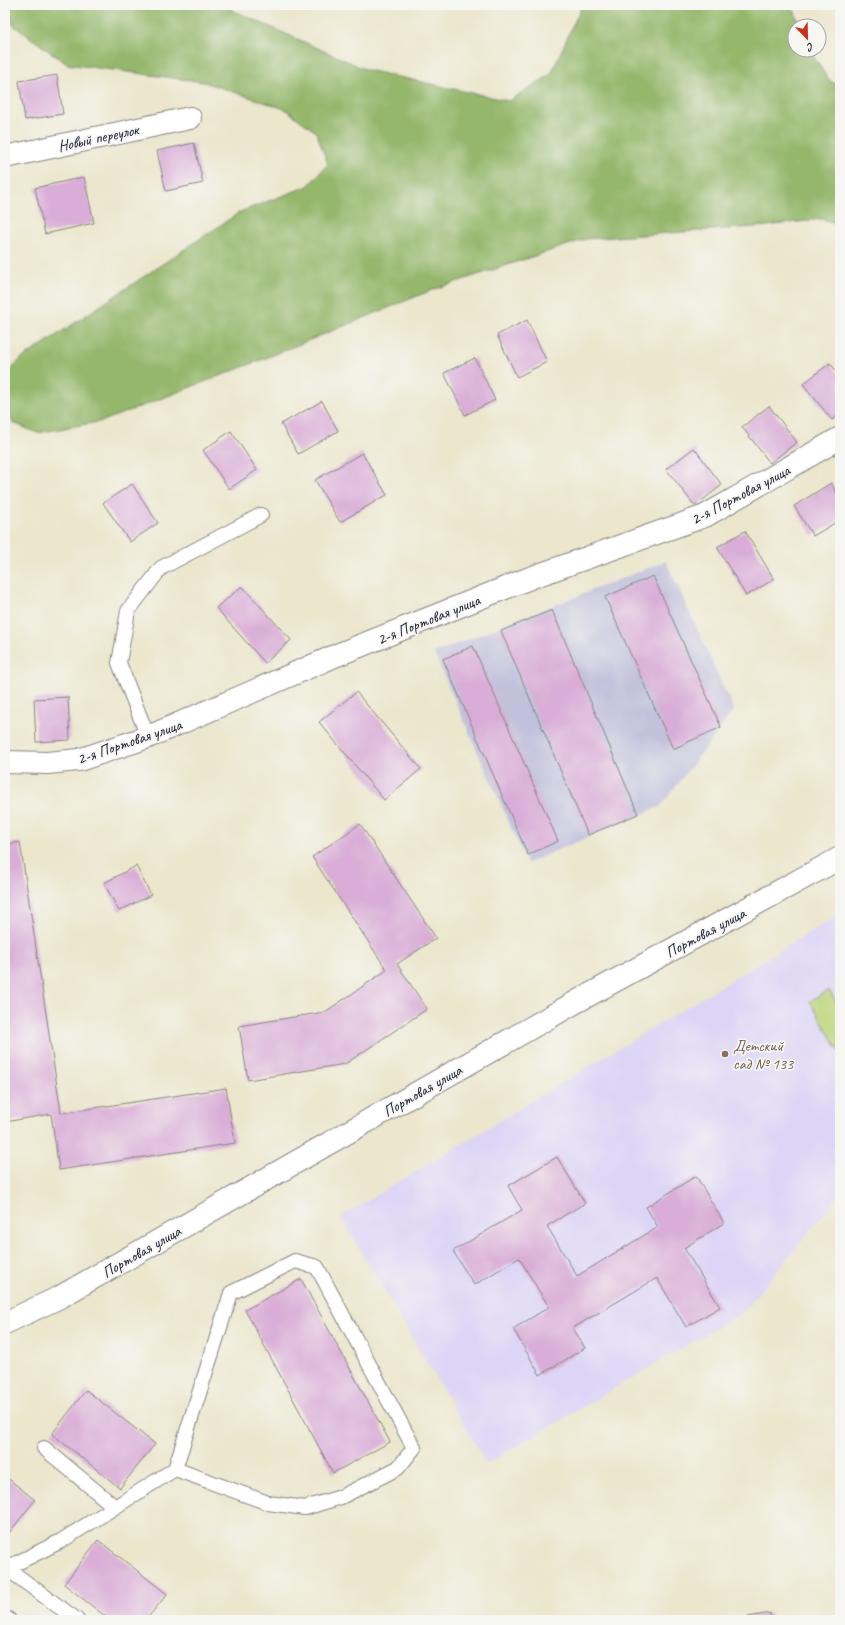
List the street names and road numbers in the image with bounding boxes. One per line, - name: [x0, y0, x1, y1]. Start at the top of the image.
- street label: Новый переулок: [56, 119, 142, 156]
- street label: 2-я Портовая улица: [688, 460, 795, 529]
- street label: 2-я Портовая улица: [374, 590, 484, 650]
- street label: 2-я Портовая улица: [74, 714, 186, 769]
- street label: Портовая улица: [662, 903, 750, 962]
- street label: Портовая улица: [379, 1060, 466, 1121]
- street label: Портовая улица: [98, 1221, 185, 1282]

